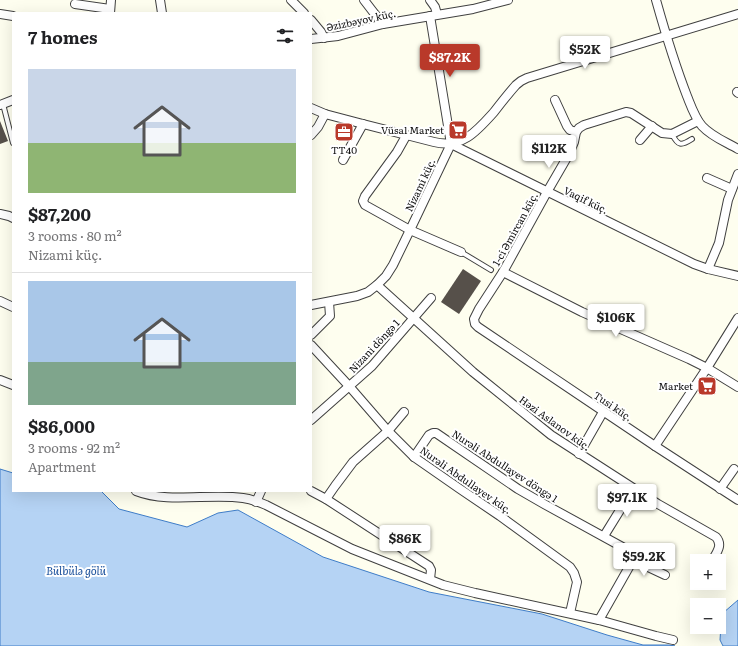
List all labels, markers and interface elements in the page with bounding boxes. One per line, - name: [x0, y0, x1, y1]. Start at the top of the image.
- street label: Əzizbəyov küç.: [325, 5, 397, 34]
- text: 7 homes: [28, 24, 98, 49]
- icon: filters: [274, 25, 296, 47]
- pin: $52K: [561, 36, 609, 70]
- text: $52K: [569, 39, 601, 58]
- pin: $87.2K: [417, 44, 483, 78]
- text: $87.2K: [429, 47, 471, 66]
- icon: home: [126, 95, 198, 167]
- supermarket icon: Vüsal Market: [447, 119, 469, 141]
- office icon: TT40: [333, 121, 355, 143]
- place label: Vüsal Market: [381, 122, 444, 137]
- pin: $112K: [521, 135, 577, 169]
- text: $112K: [531, 138, 567, 157]
- place label: TT40: [331, 142, 357, 157]
- street label: Nizami küç.: [401, 156, 438, 214]
- street label: Vaqif küç.: [561, 182, 611, 217]
- street label: 1-ci Əmircan küç.: [488, 189, 541, 268]
- text: $87,200: [28, 201, 91, 226]
- text: 3 rooms · 80 m²: [28, 226, 122, 245]
- text: Nizami küç.: [28, 245, 102, 264]
- pin: $106K: [588, 304, 644, 338]
- icon: home: [126, 307, 198, 379]
- text: $106K: [597, 307, 635, 326]
- street label: Nizani döngə 1: [345, 315, 403, 376]
- supermarket icon: Market: [696, 375, 718, 397]
- place label: Market: [658, 378, 693, 393]
- street label: Tusi küç.: [591, 387, 636, 424]
- street label: Həzi Aslanov küç.: [516, 392, 594, 454]
- text: $86,000: [28, 413, 95, 438]
- street label: Nurəli Abdullayev döngə 1: [449, 426, 561, 505]
- text: 3 rooms · 92 m²: [28, 438, 120, 457]
- street label: Nurəli Abdullayev küç.: [417, 442, 515, 517]
- text: Apartment: [28, 457, 96, 476]
- pin: $97.1K: [594, 484, 660, 518]
- text: $97.1K: [607, 487, 647, 506]
- pin: $86K: [381, 525, 429, 559]
- text: $86K: [388, 528, 422, 547]
- pin: $59.2K: [611, 543, 677, 577]
- text: $59.2K: [622, 546, 666, 565]
- map controls: [690, 554, 726, 634]
- button: +: [690, 554, 726, 590]
- water label: Bülbülə gölü: [46, 562, 107, 578]
- button: −: [690, 598, 726, 634]

